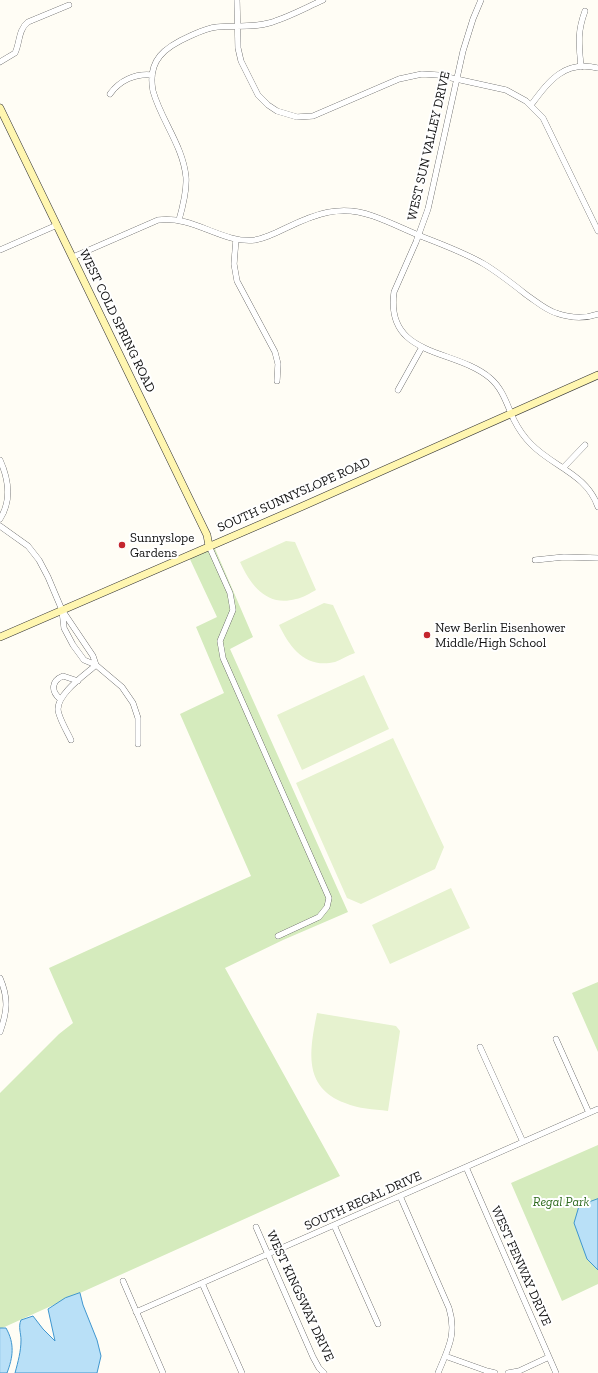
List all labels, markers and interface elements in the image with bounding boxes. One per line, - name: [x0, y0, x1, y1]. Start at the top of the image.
- street label: WEST SUN VALLEY DRIVE: [404, 70, 454, 222]
- street label: WEST COLD SPRING ROAD: [76, 247, 158, 395]
- street label: SOUTH SUNNYSLOPE ROAD: [215, 454, 373, 536]
- place label: Sunnyslope Gardens: [130, 530, 194, 561]
- marker: Sunnyslope Gardens: [117, 540, 127, 550]
- place label: New Berlin Eisenhower Middle/High School: [435, 620, 566, 651]
- marker: New Berlin Eisenhower Middle/High School: [422, 630, 432, 640]
- street label: SOUTH REGAL DRIVE: [302, 1168, 424, 1234]
- park label: Regal Park: [533, 1194, 589, 1210]
- street label: WEST FENWAY DRIVE: [488, 1204, 554, 1328]
- street label: WEST KINGSWAY DRIVE: [263, 1228, 337, 1364]

